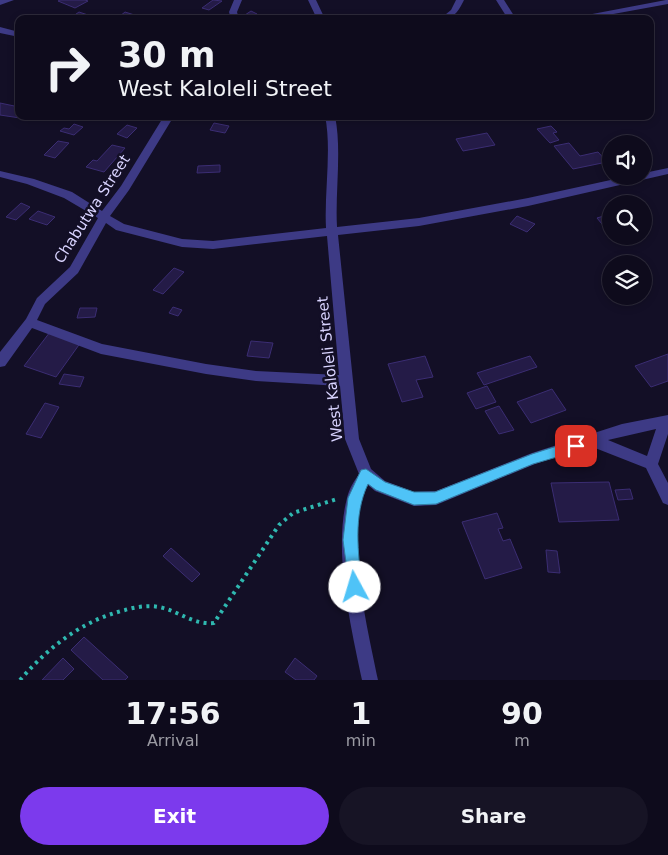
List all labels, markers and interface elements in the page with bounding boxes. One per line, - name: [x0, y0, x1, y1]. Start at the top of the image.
- icon: right: [35, 35, 100, 100]
- text: 30 m: [118, 35, 215, 75]
- text: West Kaloleli Street: [118, 76, 332, 101]
- map controls: [602, 135, 652, 305]
- button: sound: [602, 135, 652, 185]
- street label: Chabutwa Street: [50, 151, 134, 267]
- button: search: [602, 195, 652, 245]
- button: layers: [602, 255, 652, 305]
- street label: West Kaloleli Street: [313, 295, 347, 442]
- pin: [555, 425, 597, 467]
- icon: arrive: [562, 432, 590, 460]
- position arrow: [328, 560, 380, 612]
- text: 17:56: [125, 696, 221, 731]
- text: 1: [350, 696, 371, 731]
- text: 90: [501, 696, 543, 731]
- text: Arrival: [147, 731, 199, 750]
- text: min: [346, 731, 376, 750]
- text: m: [514, 731, 530, 750]
- button: Exit: [20, 787, 329, 845]
- button: Share: [339, 787, 648, 845]

